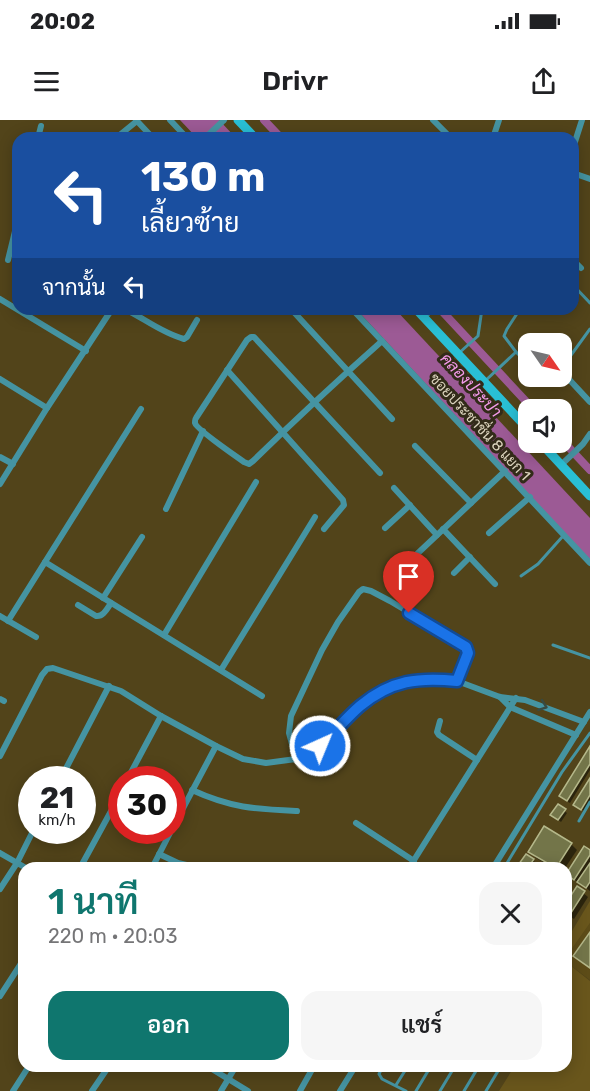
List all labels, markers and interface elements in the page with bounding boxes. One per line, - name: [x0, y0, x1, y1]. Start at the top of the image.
- text: 20:02: [30, 8, 95, 35]
- icon: menu: [30, 65, 63, 98]
- text: Drivr: [262, 65, 328, 97]
- icon: share: [527, 65, 560, 98]
- text: 130 m: [141, 152, 266, 202]
- icon: left: [42, 156, 120, 234]
- text: เลี้ยวซ้าย: [141, 207, 239, 239]
- icon: left: [118, 270, 151, 303]
- text: จากนั้น: [42, 274, 106, 301]
- north arrow: [518, 333, 572, 387]
- map controls: [518, 333, 572, 453]
- water label: คลองประปา: [437, 349, 506, 421]
- street label: ซอยประชาชื่น 8 แยก 1: [426, 366, 539, 484]
- button: sound: [518, 399, 572, 453]
- pin: [383, 551, 434, 613]
- icon: arrive: [392, 560, 425, 593]
- one-way arrow: [537, 699, 547, 712]
- position arrow: [288, 714, 352, 778]
- speed limit sign: 30: [108, 766, 186, 844]
- text: 21: [40, 780, 74, 816]
- text: km/h: [38, 811, 76, 829]
- text: 1 นาที: [48, 880, 139, 923]
- button: close: [479, 882, 542, 945]
- text: 220 m · 20:03: [48, 924, 178, 948]
- button: ออก: [48, 991, 289, 1060]
- button: แชร์: [301, 991, 542, 1060]

